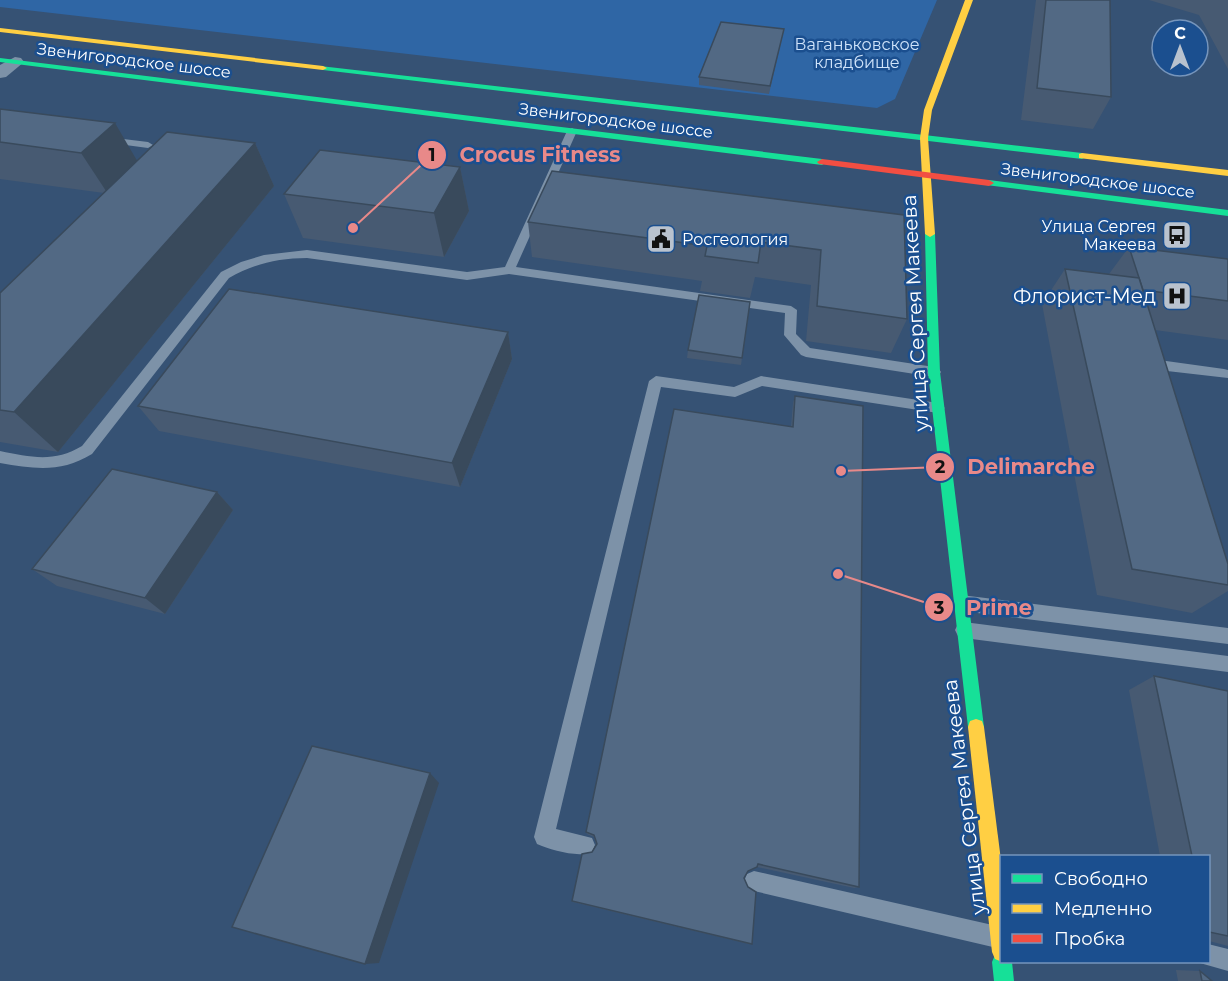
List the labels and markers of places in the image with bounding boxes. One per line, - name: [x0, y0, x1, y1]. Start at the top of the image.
- callout: Crocus Fitness: [417, 135, 632, 174]
- place label: Улица Сергея Макеева: [1042, 217, 1156, 254]
- bus stop icon: Улица Сергея Макеева: [1161, 219, 1193, 251]
- public building icon: Росгеология: [645, 223, 677, 255]
- place label: Росгеология: [682, 230, 788, 249]
- hospital icon: Флорист-Мед: [1161, 280, 1193, 312]
- place label: Флорист-Мед: [1013, 284, 1156, 308]
- callout: Delimarche: [925, 447, 1107, 486]
- callout: Prime: [924, 588, 1044, 627]

